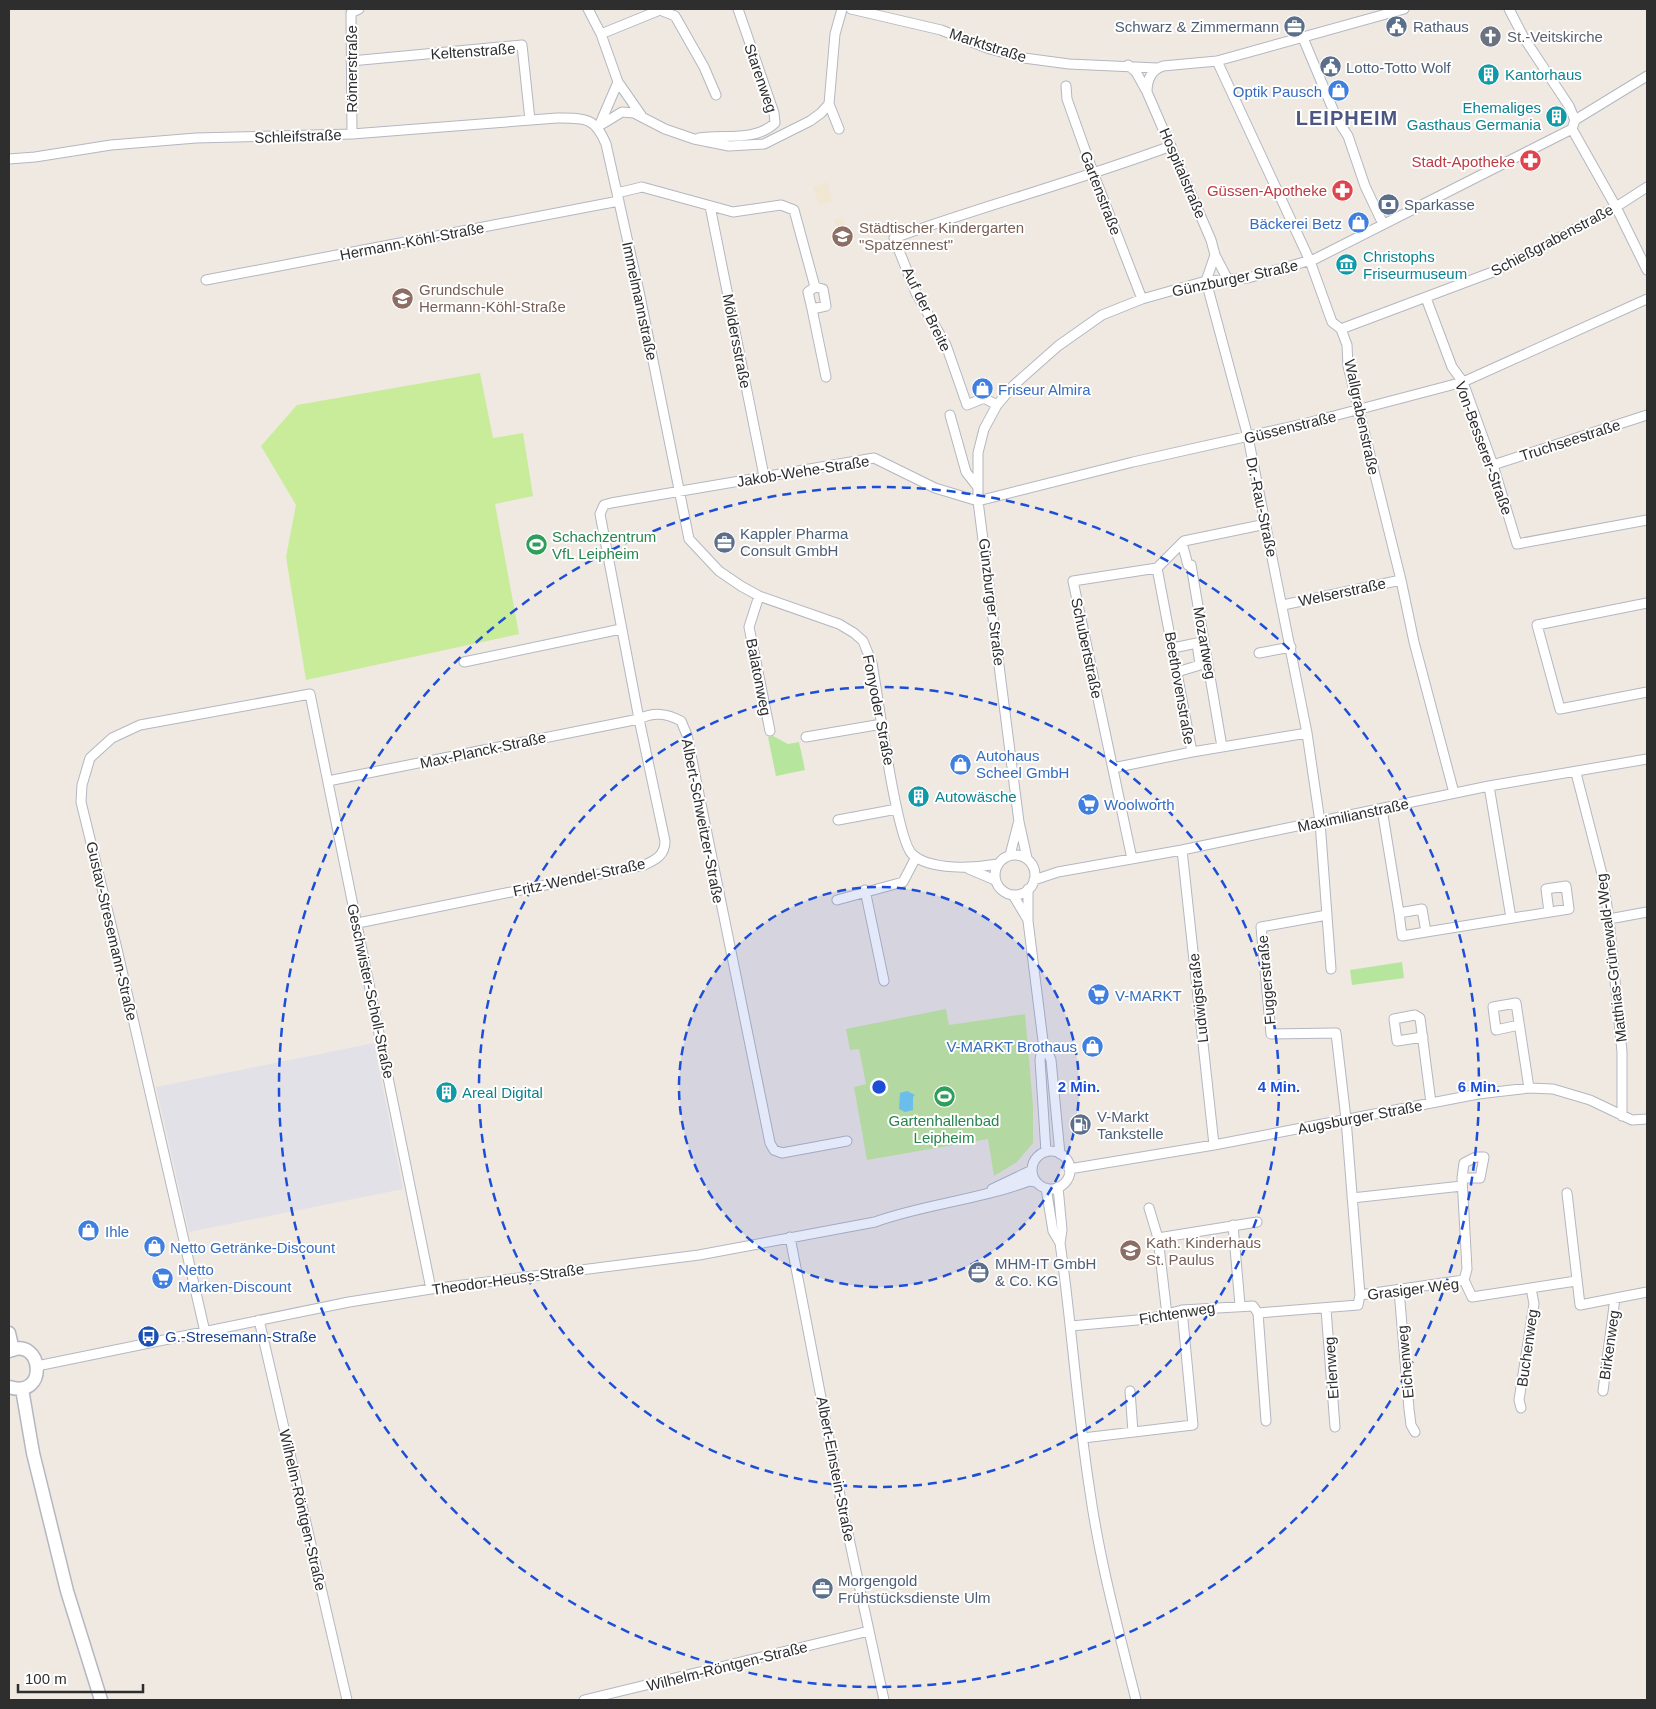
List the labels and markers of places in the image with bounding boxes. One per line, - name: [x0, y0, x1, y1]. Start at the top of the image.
- office icon: Schwarz & Zimmermann: [1283, 14, 1307, 38]
- public building icon: Rathaus: [1385, 14, 1409, 38]
- place label: Schwarz & Zimmermann: [1115, 18, 1279, 35]
- place label: Rathaus: [1413, 18, 1469, 35]
- church icon: St.-Veitskirche: [1479, 24, 1503, 48]
- place label: St.-Veitskirche: [1507, 28, 1603, 45]
- public building icon: Lotto-Totto Wolf: [1318, 55, 1342, 79]
- place label: Lotto-Totto Wolf: [1346, 59, 1452, 76]
- building icon: Kantorhaus: [1477, 62, 1501, 86]
- place label: Kantorhaus: [1505, 66, 1582, 83]
- shop icon: Optik Pausch: [1326, 79, 1350, 103]
- place label: Optik Pausch: [1233, 83, 1322, 100]
- place label: Ehemaliges Gasthaus Germania: [1407, 99, 1542, 133]
- building icon: Ehemaliges Gasthaus Germania: [1545, 104, 1569, 128]
- pharmacy icon: Stadt-Apotheke: [1519, 149, 1543, 173]
- place label: Stadt-Apotheke: [1412, 153, 1515, 170]
- pharmacy icon: Güssen-Apotheke: [1331, 178, 1355, 202]
- place label: Güssen-Apotheke: [1207, 182, 1327, 199]
- bank icon: Sparkasse: [1376, 192, 1400, 216]
- place label: Sparkasse: [1404, 196, 1475, 213]
- shop icon: Bäckerei Betz: [1346, 211, 1370, 235]
- place label: Bäckerei Betz: [1249, 215, 1342, 232]
- place label: Städtischer Kindergarten "Spatzennest": [859, 219, 1024, 253]
- school or university icon: Städtischer Kindergarten "Spatzennest": [831, 224, 855, 248]
- place label: Christophs Friseurmuseum: [1363, 248, 1467, 282]
- museum icon: Christophs Friseurmuseum: [1335, 253, 1359, 277]
- place label: Grundschule Hermann-Köhl-Straße: [419, 281, 566, 315]
- school or university icon: Grundschule Hermann-Köhl-Straße: [391, 286, 415, 310]
- shop icon: Friseur Almira: [970, 377, 994, 401]
- place label: Friseur Almira: [998, 381, 1091, 398]
- place label: Kappler Pharma Consult GmbH: [740, 525, 849, 559]
- place label: Schachzentrum VfL Leipheim: [552, 528, 656, 562]
- office icon: Kappler Pharma Consult GmbH: [712, 530, 736, 554]
- sports icon: Schachzentrum VfL Leipheim: [524, 533, 548, 557]
- place label: Autohaus Scheel GmbH: [976, 747, 1069, 781]
- shop icon: Autohaus Scheel GmbH: [948, 752, 972, 776]
- building icon: Autowäsche: [907, 784, 931, 808]
- place label: Autowäsche: [935, 788, 1017, 805]
- supermarket icon: Woolworth: [1076, 792, 1100, 816]
- place label: Woolworth: [1104, 796, 1175, 813]
- supermarket icon: V-MARKT: [1087, 983, 1111, 1007]
- place label: V-MARKT: [1115, 987, 1182, 1004]
- shop icon: V-MARKT Brothaus: [1081, 1034, 1105, 1058]
- place label: V-MARKT Brothaus: [946, 1038, 1077, 1055]
- centre of rings: [870, 1078, 888, 1096]
- building icon: Areal Digital: [434, 1080, 458, 1104]
- place label: Areal Digital: [462, 1084, 543, 1101]
- sports icon: Gartenhallenbad Leipheim: [932, 1085, 956, 1109]
- place label: V-Markt Tankstelle: [1097, 1108, 1164, 1142]
- place label: Gartenhallenbad Leipheim: [889, 1112, 999, 1146]
- fuel station icon: V-Markt Tankstelle: [1069, 1113, 1093, 1137]
- shop icon: Ihle: [77, 1219, 101, 1243]
- place label: Ihle: [105, 1223, 129, 1240]
- place label: Kath. Kinderhaus St. Paulus: [1146, 1234, 1261, 1268]
- shop icon: Netto Getränke-Discount: [142, 1235, 166, 1259]
- place label: Netto Getränke-Discount: [170, 1239, 336, 1256]
- school or university icon: Kath. Kinderhaus St. Paulus: [1118, 1239, 1142, 1263]
- place label: MHM-IT GmbH & Co. KG: [995, 1255, 1096, 1289]
- office icon: MHM-IT GmbH & Co. KG: [967, 1260, 991, 1284]
- place label: Netto Marken-Discount: [178, 1261, 292, 1295]
- supermarket icon: Netto Marken-Discount: [150, 1266, 174, 1290]
- bus stop icon: G.-Stresemann-Straße: [137, 1324, 161, 1348]
- place label: G.-Stresemann-Straße: [165, 1328, 317, 1345]
- place label: Morgengold Frühstücksdienste Ulm: [838, 1572, 991, 1606]
- office icon: Morgengold Frühstücksdienste Ulm: [810, 1577, 834, 1601]

